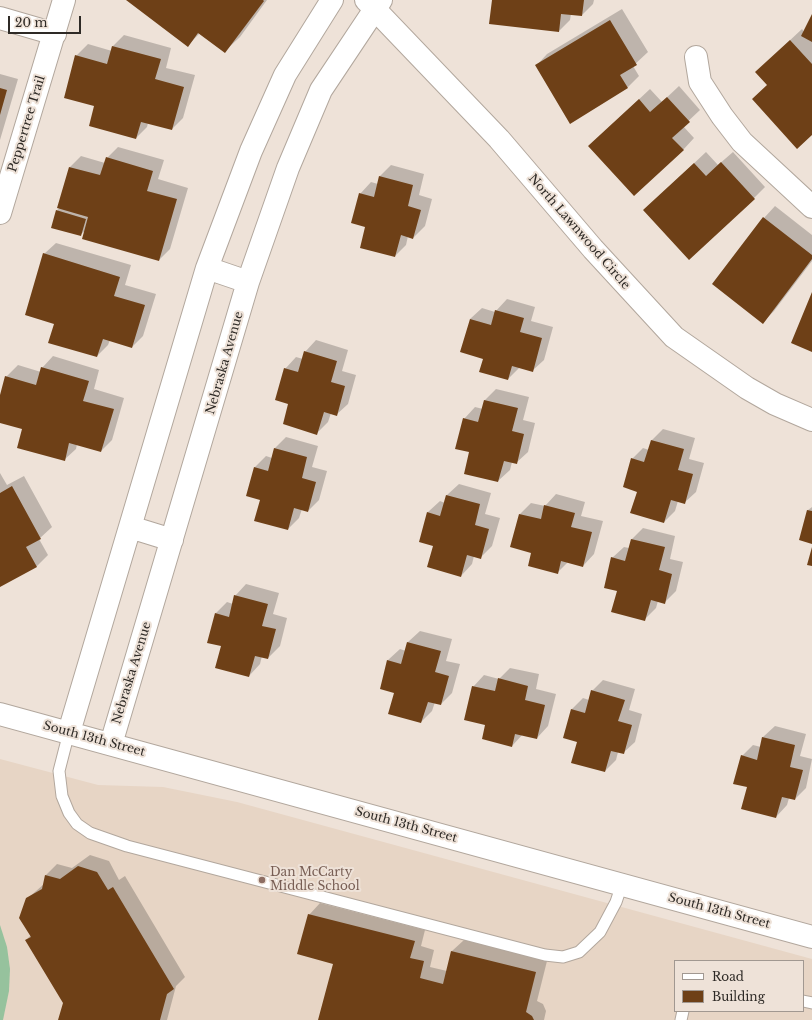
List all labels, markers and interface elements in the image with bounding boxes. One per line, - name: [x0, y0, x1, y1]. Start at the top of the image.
- scale bar: [10, 8, 83, 34]
- text: 20 m: [15, 15, 47, 30]
- street label: Peppertree Trail: [5, 74, 49, 174]
- street label: North Lawnwood Circle: [525, 172, 633, 292]
- street label: Nebraska Avenue: [203, 310, 247, 416]
- street label: Nebraska Avenue: [110, 620, 154, 726]
- street label: South 13th Street: [41, 718, 147, 760]
- street label: South 13th Street: [353, 804, 459, 846]
- place label: Dan McCarty Middle School: [270, 866, 360, 894]
- marker: Dan McCarty Middle School: [257, 875, 267, 885]
- street label: South 13th Street: [666, 890, 772, 932]
- legend: [674, 960, 804, 1012]
- text: Road: [712, 969, 744, 984]
- text: Building: [712, 989, 765, 1004]

